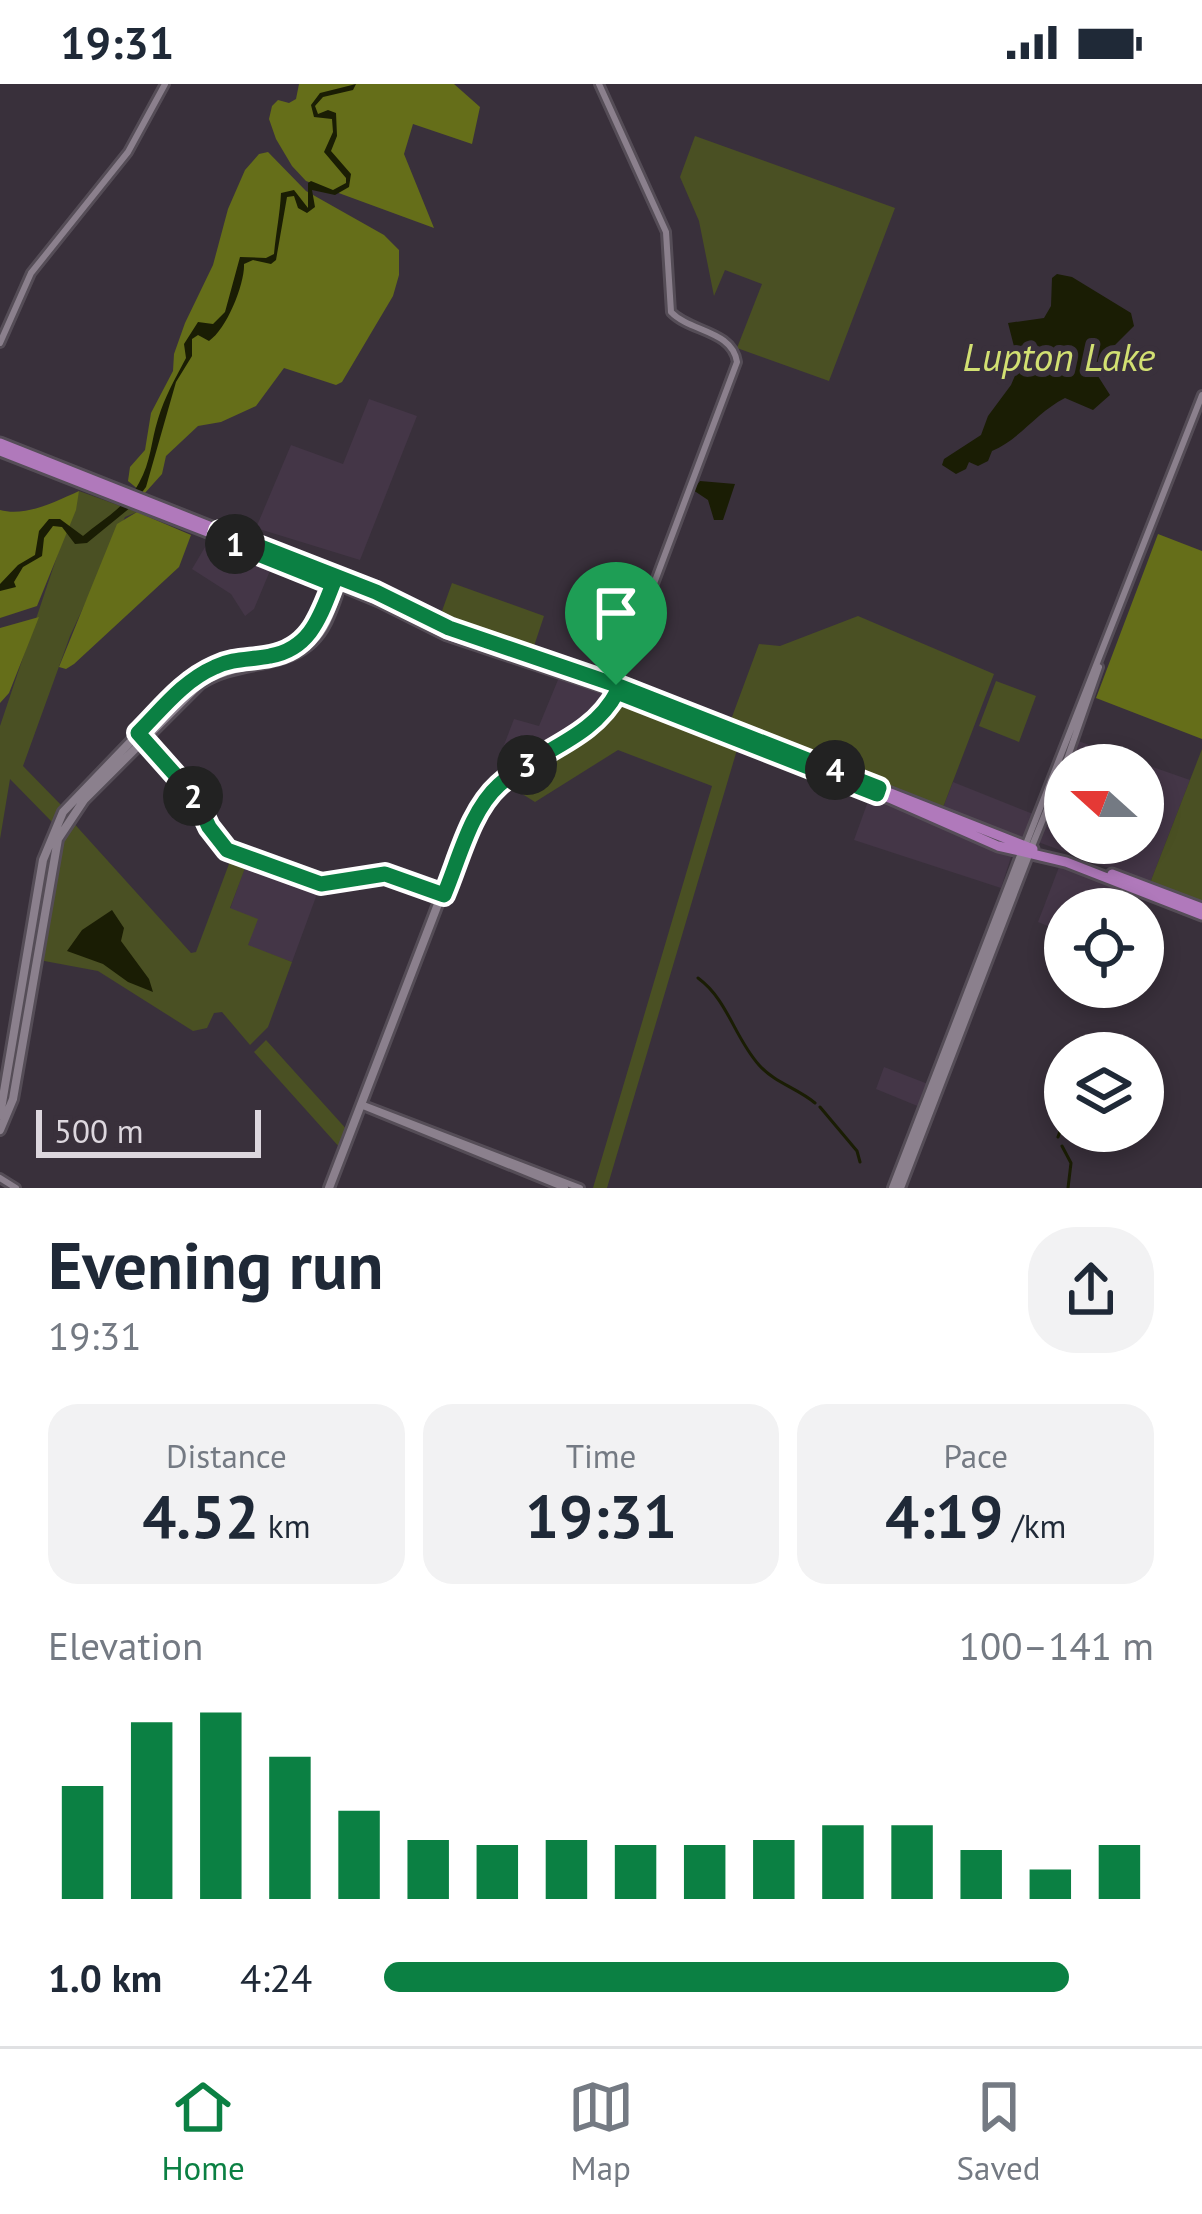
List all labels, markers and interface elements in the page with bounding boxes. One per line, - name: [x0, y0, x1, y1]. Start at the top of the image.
- text: 19:31: [60, 13, 174, 71]
- water label: Lupton Lake: [963, 331, 1155, 382]
- pin: 1: [205, 514, 265, 574]
- text: 1: [226, 522, 244, 565]
- pin: [565, 562, 667, 685]
- icon: arrive: [583, 580, 649, 646]
- pin: 3: [497, 735, 557, 795]
- pin: 4: [805, 740, 865, 800]
- text: 3: [518, 743, 536, 786]
- north arrow: [1044, 744, 1164, 864]
- map controls: [1044, 744, 1164, 1152]
- text: 4: [826, 748, 844, 791]
- pin: 2: [163, 766, 223, 826]
- text: 2: [184, 774, 202, 817]
- button: locate: [1044, 888, 1164, 1008]
- button: layers: [1044, 1032, 1164, 1152]
- scale bar: [36, 1104, 261, 1157]
- text: 500 m: [54, 1109, 144, 1152]
- text: Evening run: [48, 1222, 383, 1307]
- button: share: [1028, 1227, 1154, 1353]
- text: 19:31: [48, 1310, 142, 1361]
- text: Distance: [166, 1434, 287, 1477]
- text: Time: [566, 1434, 636, 1477]
- text: Pace: [943, 1434, 1008, 1477]
- text: 4.52: [142, 1477, 259, 1555]
- text: 19:31: [525, 1477, 677, 1555]
- text: 4:19: [885, 1477, 1003, 1555]
- text: km: [259, 1504, 310, 1547]
- text: /km: [1003, 1504, 1066, 1547]
- text: Elevation: [48, 1620, 203, 1671]
- text: 100–141 m: [959, 1620, 1154, 1671]
- text: 1.0 km: [48, 1952, 162, 2003]
- text: 4:24: [240, 1952, 312, 2003]
- tab: Home: [161, 2074, 245, 2189]
- tab: Map: [568, 2074, 634, 2189]
- tab: Saved: [957, 2074, 1041, 2189]

